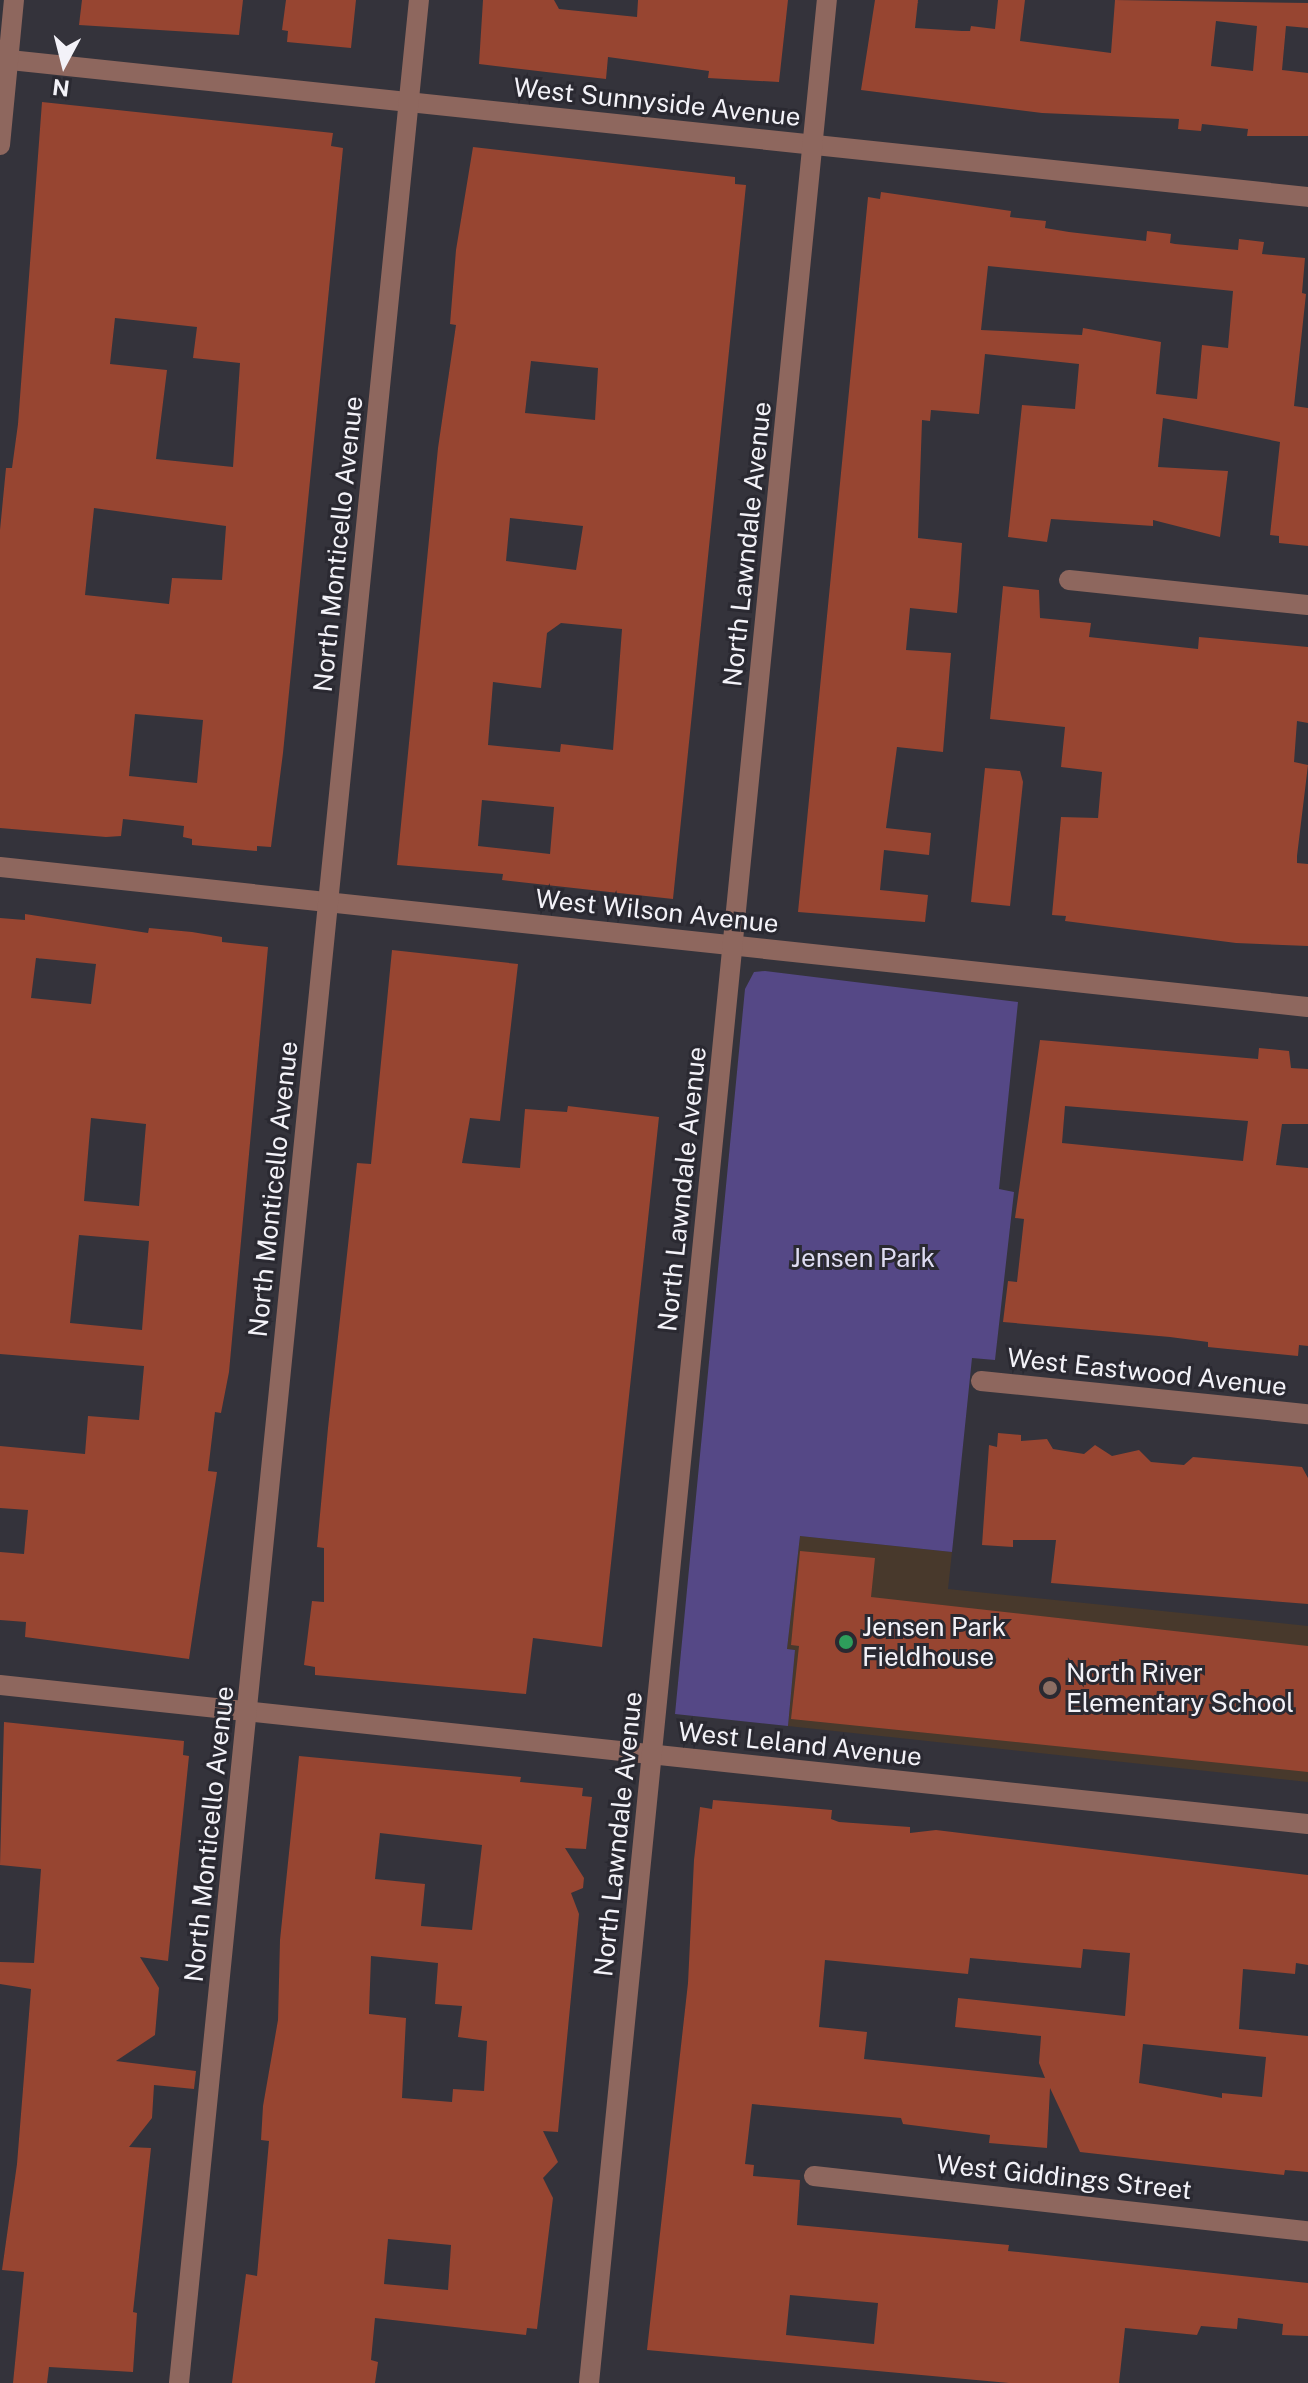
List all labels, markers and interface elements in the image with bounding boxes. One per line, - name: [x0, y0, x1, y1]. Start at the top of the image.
- north arrow: [24, 24, 104, 104]
- street label: West Sunnyside Avenue: [512, 71, 802, 133]
- text: N: [51, 74, 71, 102]
- street label: North Monticello Avenue: [307, 394, 369, 694]
- street label: North Lawndale Avenue: [717, 400, 777, 688]
- street label: West Wilson Avenue: [534, 883, 780, 939]
- street label: North Monticello Avenue: [242, 1039, 304, 1339]
- street label: North Lawndale Avenue: [652, 1045, 712, 1333]
- park label: Jensen Park: [791, 1242, 935, 1274]
- street label: West Eastwood Avenue: [1006, 1342, 1288, 1402]
- place label: Jensen Park Fieldhouse: [862, 1611, 1006, 1672]
- marker: Jensen Park Fieldhouse: [837, 1633, 855, 1651]
- place label: North River Elementary School: [1066, 1657, 1294, 1718]
- marker: North River Elementary School: [1041, 1679, 1059, 1697]
- street label: North Monticello Avenue: [178, 1684, 240, 1984]
- street label: North Lawndale Avenue: [588, 1690, 648, 1978]
- street label: West Leland Avenue: [677, 1716, 923, 1772]
- street label: West Giddings Street: [935, 2148, 1193, 2206]

